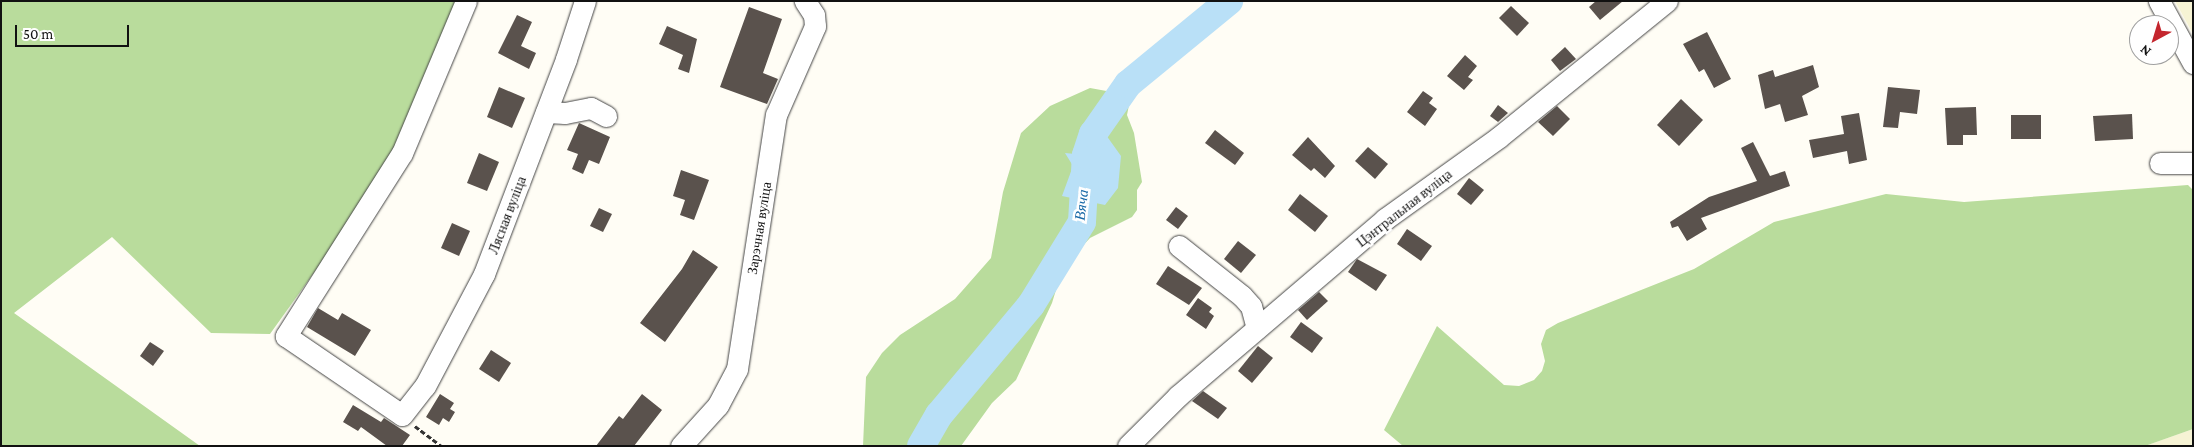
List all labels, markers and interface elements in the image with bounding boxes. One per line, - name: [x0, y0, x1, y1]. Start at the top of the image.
- scale bar: [18, 15, 131, 47]
- north arrow: [2129, 15, 2179, 65]
- text: 50 m: [23, 26, 53, 42]
- text: N: [2136, 42, 2154, 60]
- street label: Цэнтральная вуліца: [1353, 166, 1455, 250]
- street label: Лясная вуліца: [484, 174, 530, 256]
- street label: Зарэчная вуліца: [743, 181, 775, 275]
- water label: Вяча: [1071, 189, 1093, 221]

